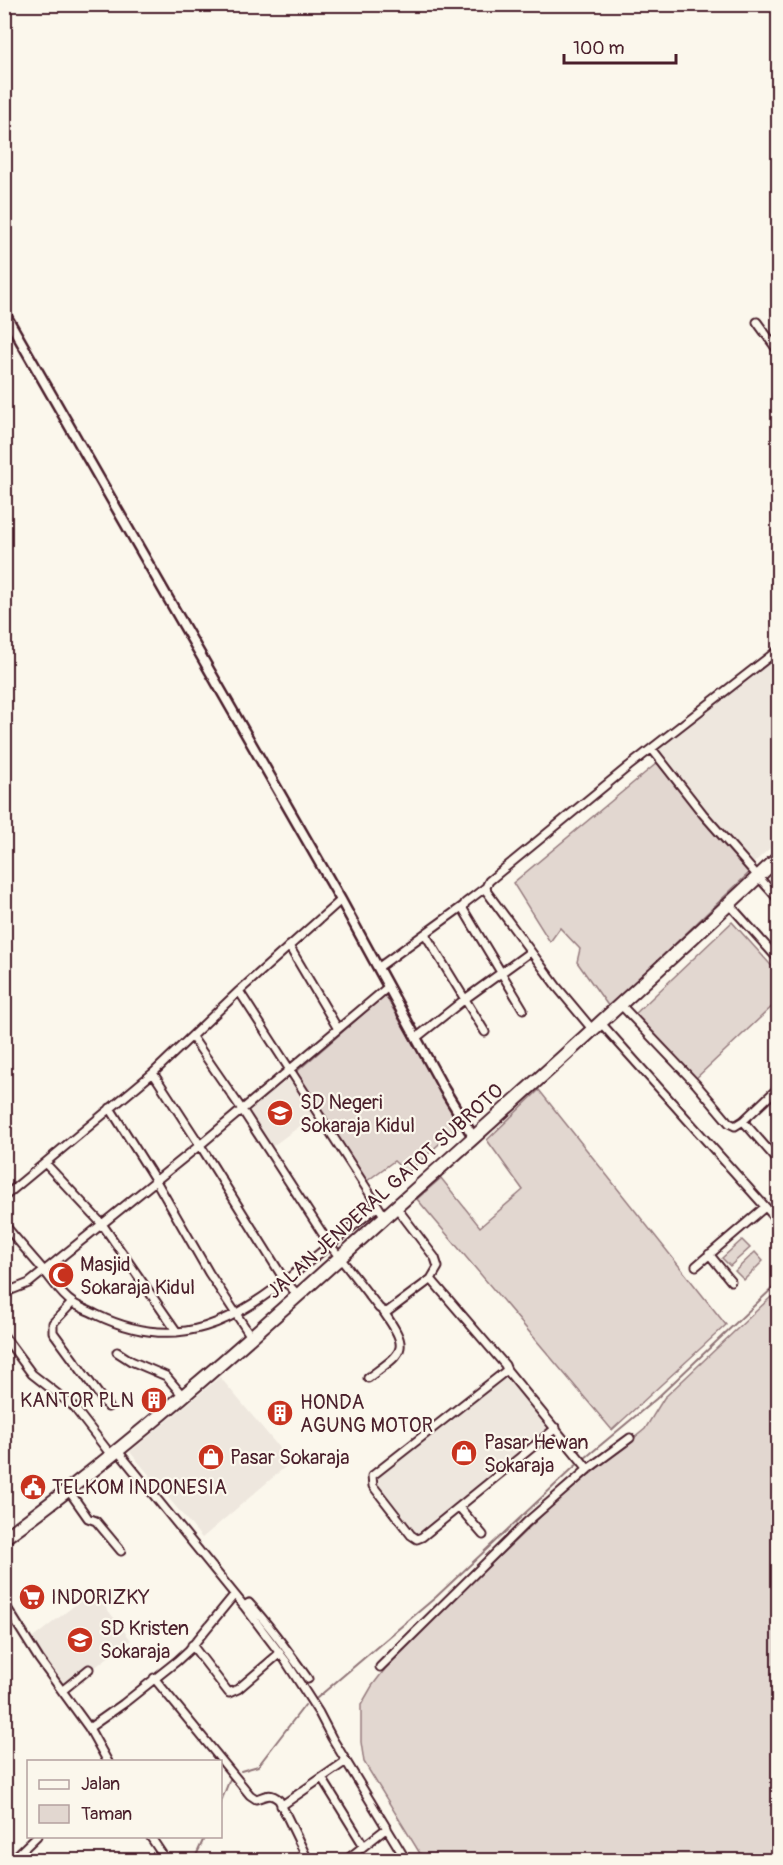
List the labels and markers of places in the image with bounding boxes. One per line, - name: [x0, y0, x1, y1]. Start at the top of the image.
- place label: SD Negeri Sokaraja Kidul: [300, 1090, 415, 1138]
- school or university icon: SD Negeri Sokaraja Kidul: [265, 1098, 295, 1128]
- place label: Masjid Sokaraja Kidul: [80, 1252, 195, 1300]
- mosque icon: Masjid Sokaraja Kidul: [46, 1260, 76, 1290]
- building icon: KANTOR PLN: [139, 1385, 169, 1415]
- place label: KANTOR PLN: [20, 1388, 134, 1413]
- place label: HONDA AGUNG MOTOR: [300, 1390, 433, 1438]
- building icon: HONDA AGUNG MOTOR: [265, 1398, 295, 1428]
- place label: Pasar Hewan Sokaraja: [484, 1430, 589, 1478]
- shop icon: Pasar Hewan Sokaraja: [449, 1438, 479, 1468]
- shop icon: Pasar Sokaraja: [196, 1442, 226, 1472]
- place label: Pasar Sokaraja: [230, 1445, 350, 1470]
- public building icon: TELKOM INDONESIA: [18, 1472, 48, 1502]
- place label: TELKOM INDONESIA: [52, 1475, 227, 1500]
- supermarket icon: INDORIZKY: [17, 1582, 47, 1612]
- place label: INDORIZKY: [51, 1585, 150, 1610]
- place label: SD Kristen Sokaraja: [100, 1616, 189, 1664]
- school or university icon: SD Kristen Sokaraja: [65, 1625, 95, 1655]

